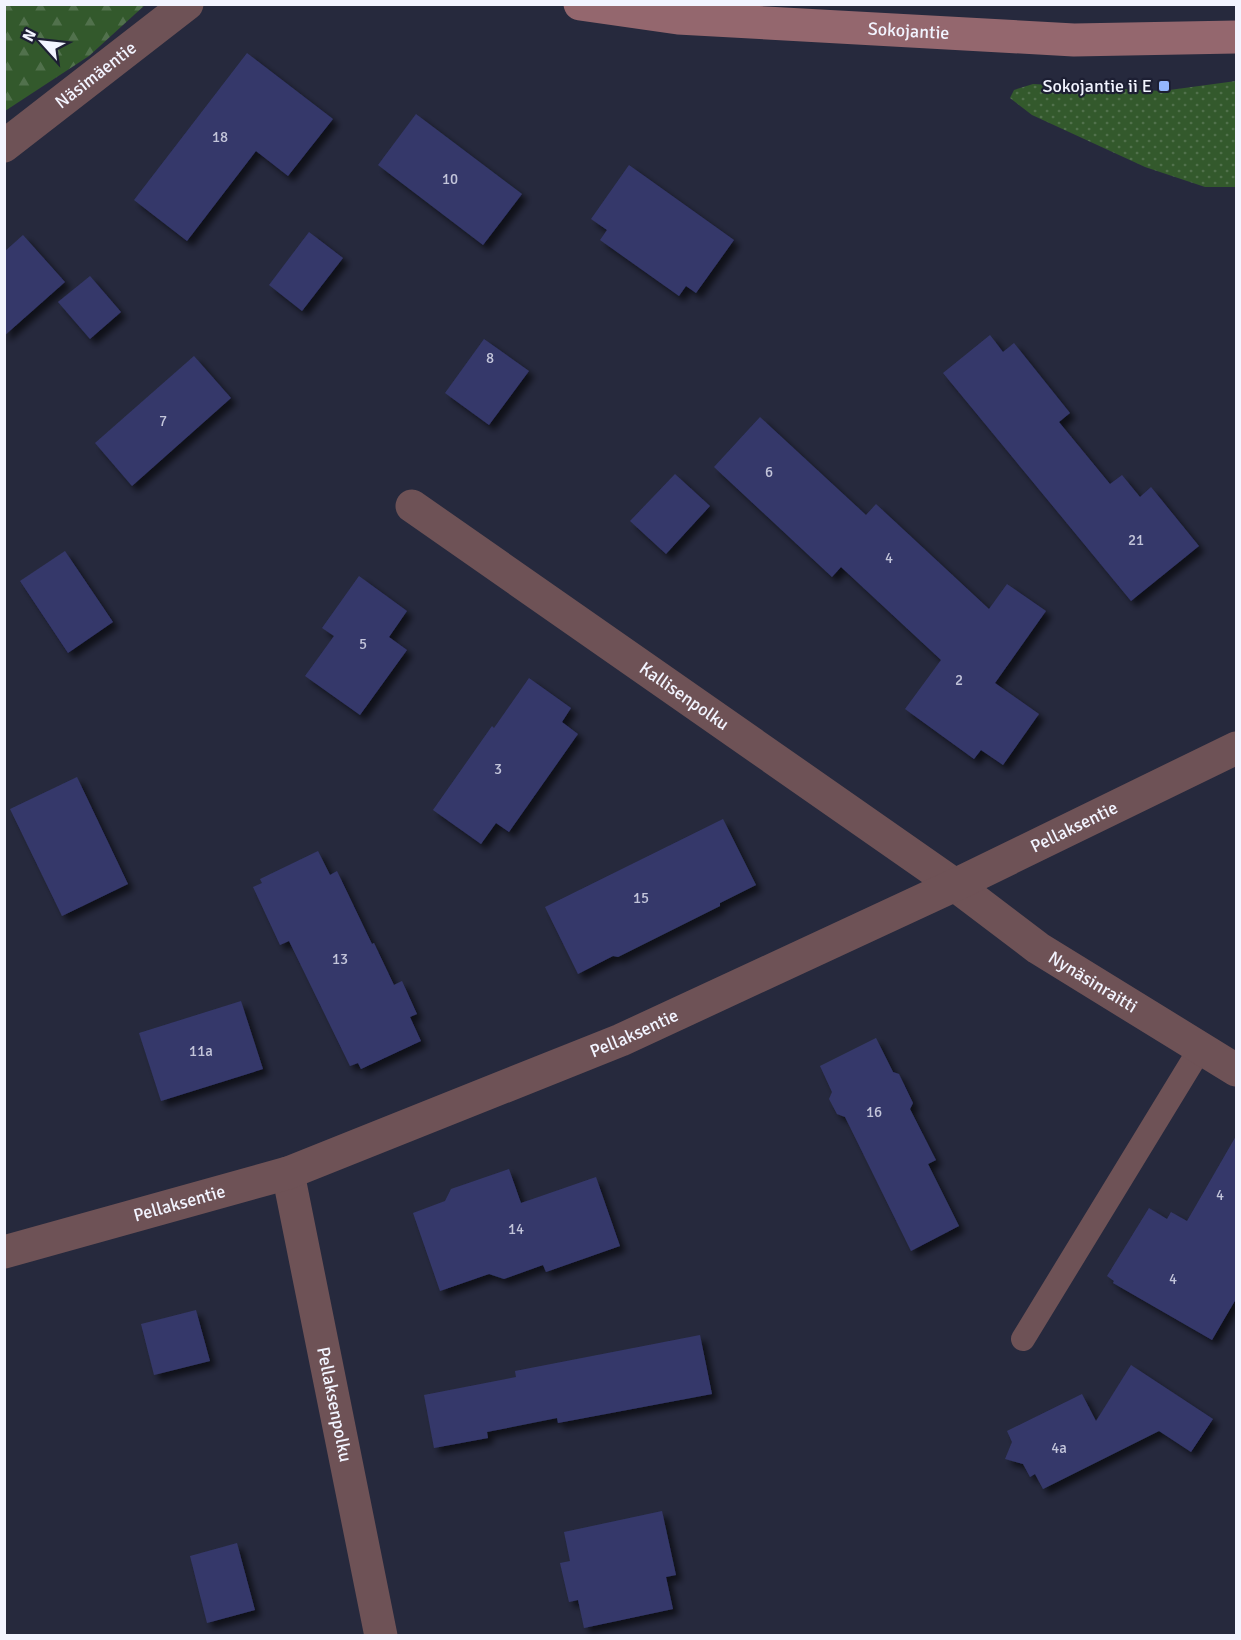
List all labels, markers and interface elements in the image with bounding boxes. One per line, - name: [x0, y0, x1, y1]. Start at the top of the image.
- north arrow: [12, 12, 72, 72]
- street label: Sokojantie: [867, 18, 950, 44]
- text: N: [18, 26, 41, 45]
- street label: Näsimäentie: [51, 37, 141, 113]
- place label: Sokojantie ii E: [1042, 75, 1152, 97]
- marker: Sokojantie ii E: [1157, 79, 1171, 93]
- house number: 18: [212, 128, 228, 146]
- house number: 10: [442, 170, 458, 188]
- house number: 8: [486, 349, 494, 367]
- house number: 7: [159, 412, 167, 430]
- house number: 6: [765, 463, 773, 481]
- house number: 21: [1128, 531, 1144, 549]
- house number: 4: [885, 549, 893, 567]
- house number: 5: [359, 635, 367, 653]
- street label: Kallisenpolku: [635, 657, 733, 735]
- house number: 2: [955, 671, 963, 689]
- house number: 3: [494, 760, 502, 778]
- street label: Pellaksentie: [1027, 796, 1121, 858]
- house number: 15: [633, 889, 649, 907]
- street label: Nynäsinraitti: [1045, 946, 1142, 1018]
- house number: 13: [332, 950, 348, 968]
- street label: Pellaksentie: [587, 1004, 682, 1062]
- house number: 11a: [189, 1042, 213, 1060]
- house number: 16: [866, 1103, 882, 1121]
- street label: Pellaksentie: [131, 1180, 228, 1226]
- house number: 4: [1216, 1186, 1224, 1204]
- house number: 14: [508, 1220, 524, 1238]
- house number: 4: [1169, 1270, 1177, 1288]
- street label: Pellaksenpolku: [312, 1345, 357, 1464]
- house number: 4a: [1051, 1439, 1067, 1457]

